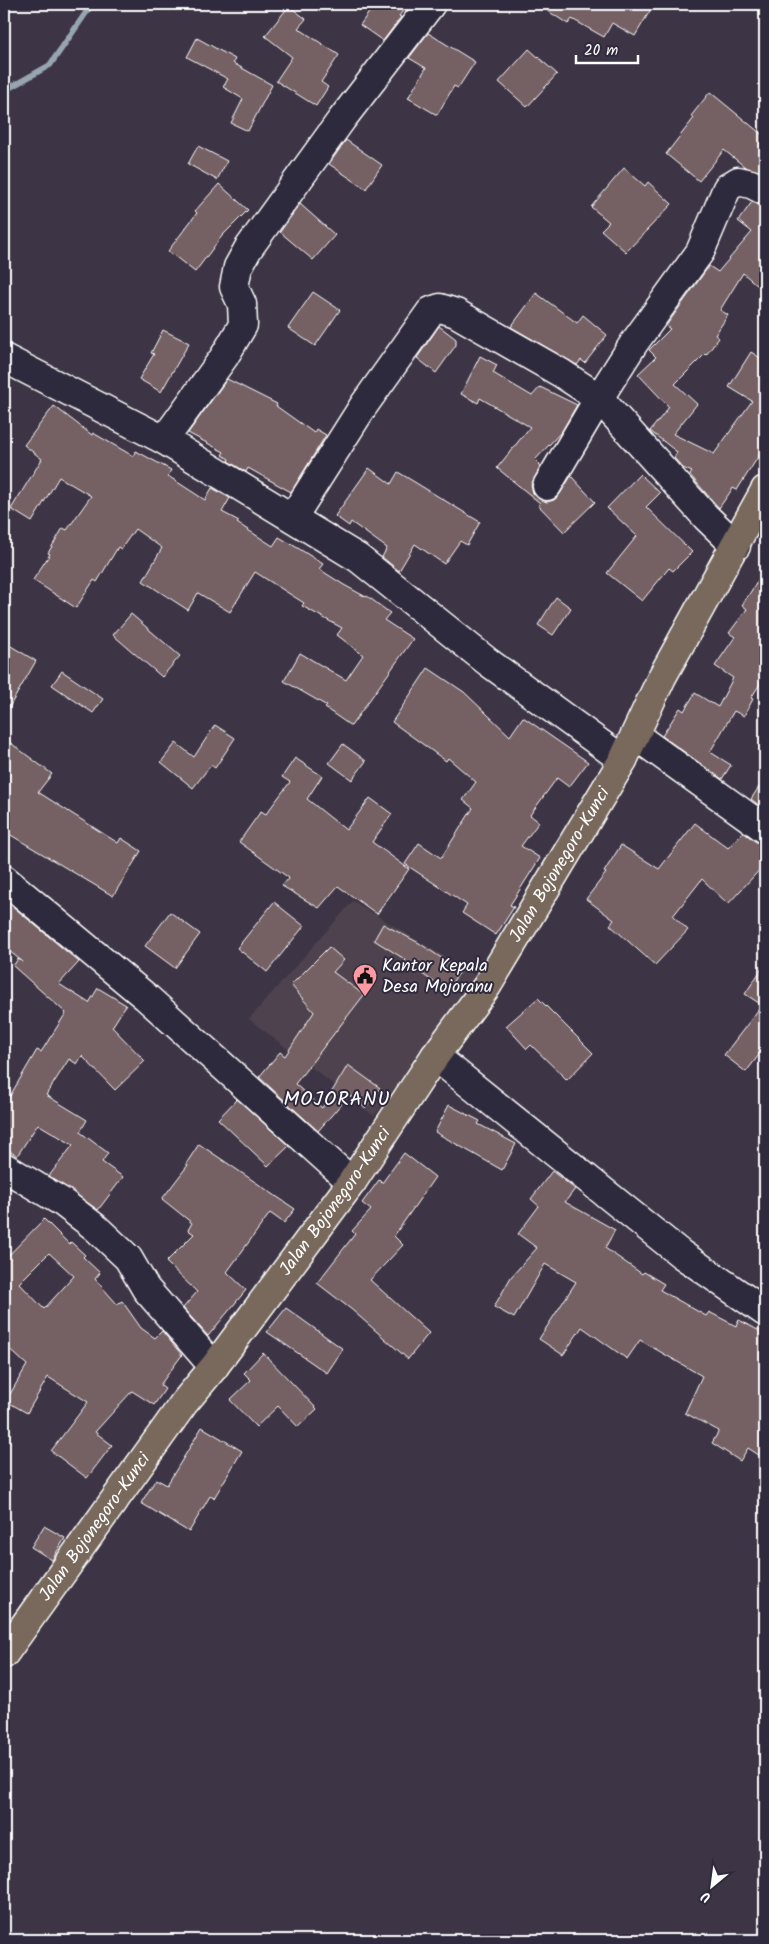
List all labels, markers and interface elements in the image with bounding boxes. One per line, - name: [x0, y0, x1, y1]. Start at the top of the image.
- scale bar: [576, 32, 639, 64]
- text: 20 m: [584, 39, 618, 63]
- street label: Jalan Bojonegoro-Kunci: [502, 781, 618, 948]
- place label: Kantor Kepala Desa Mojoranu: [382, 952, 493, 1002]
- public building icon: Kantor Kepala Desa Mojoranu: [352, 963, 378, 997]
- district label: MOJORANU: [284, 1084, 391, 1116]
- street label: Jalan Bojonegoro-Kunci: [272, 1121, 399, 1282]
- street label: Jalan Bojonegoro-Kunci: [32, 1446, 159, 1608]
- north arrow: [686, 1862, 736, 1912]
- text: U: [697, 1885, 715, 1908]

